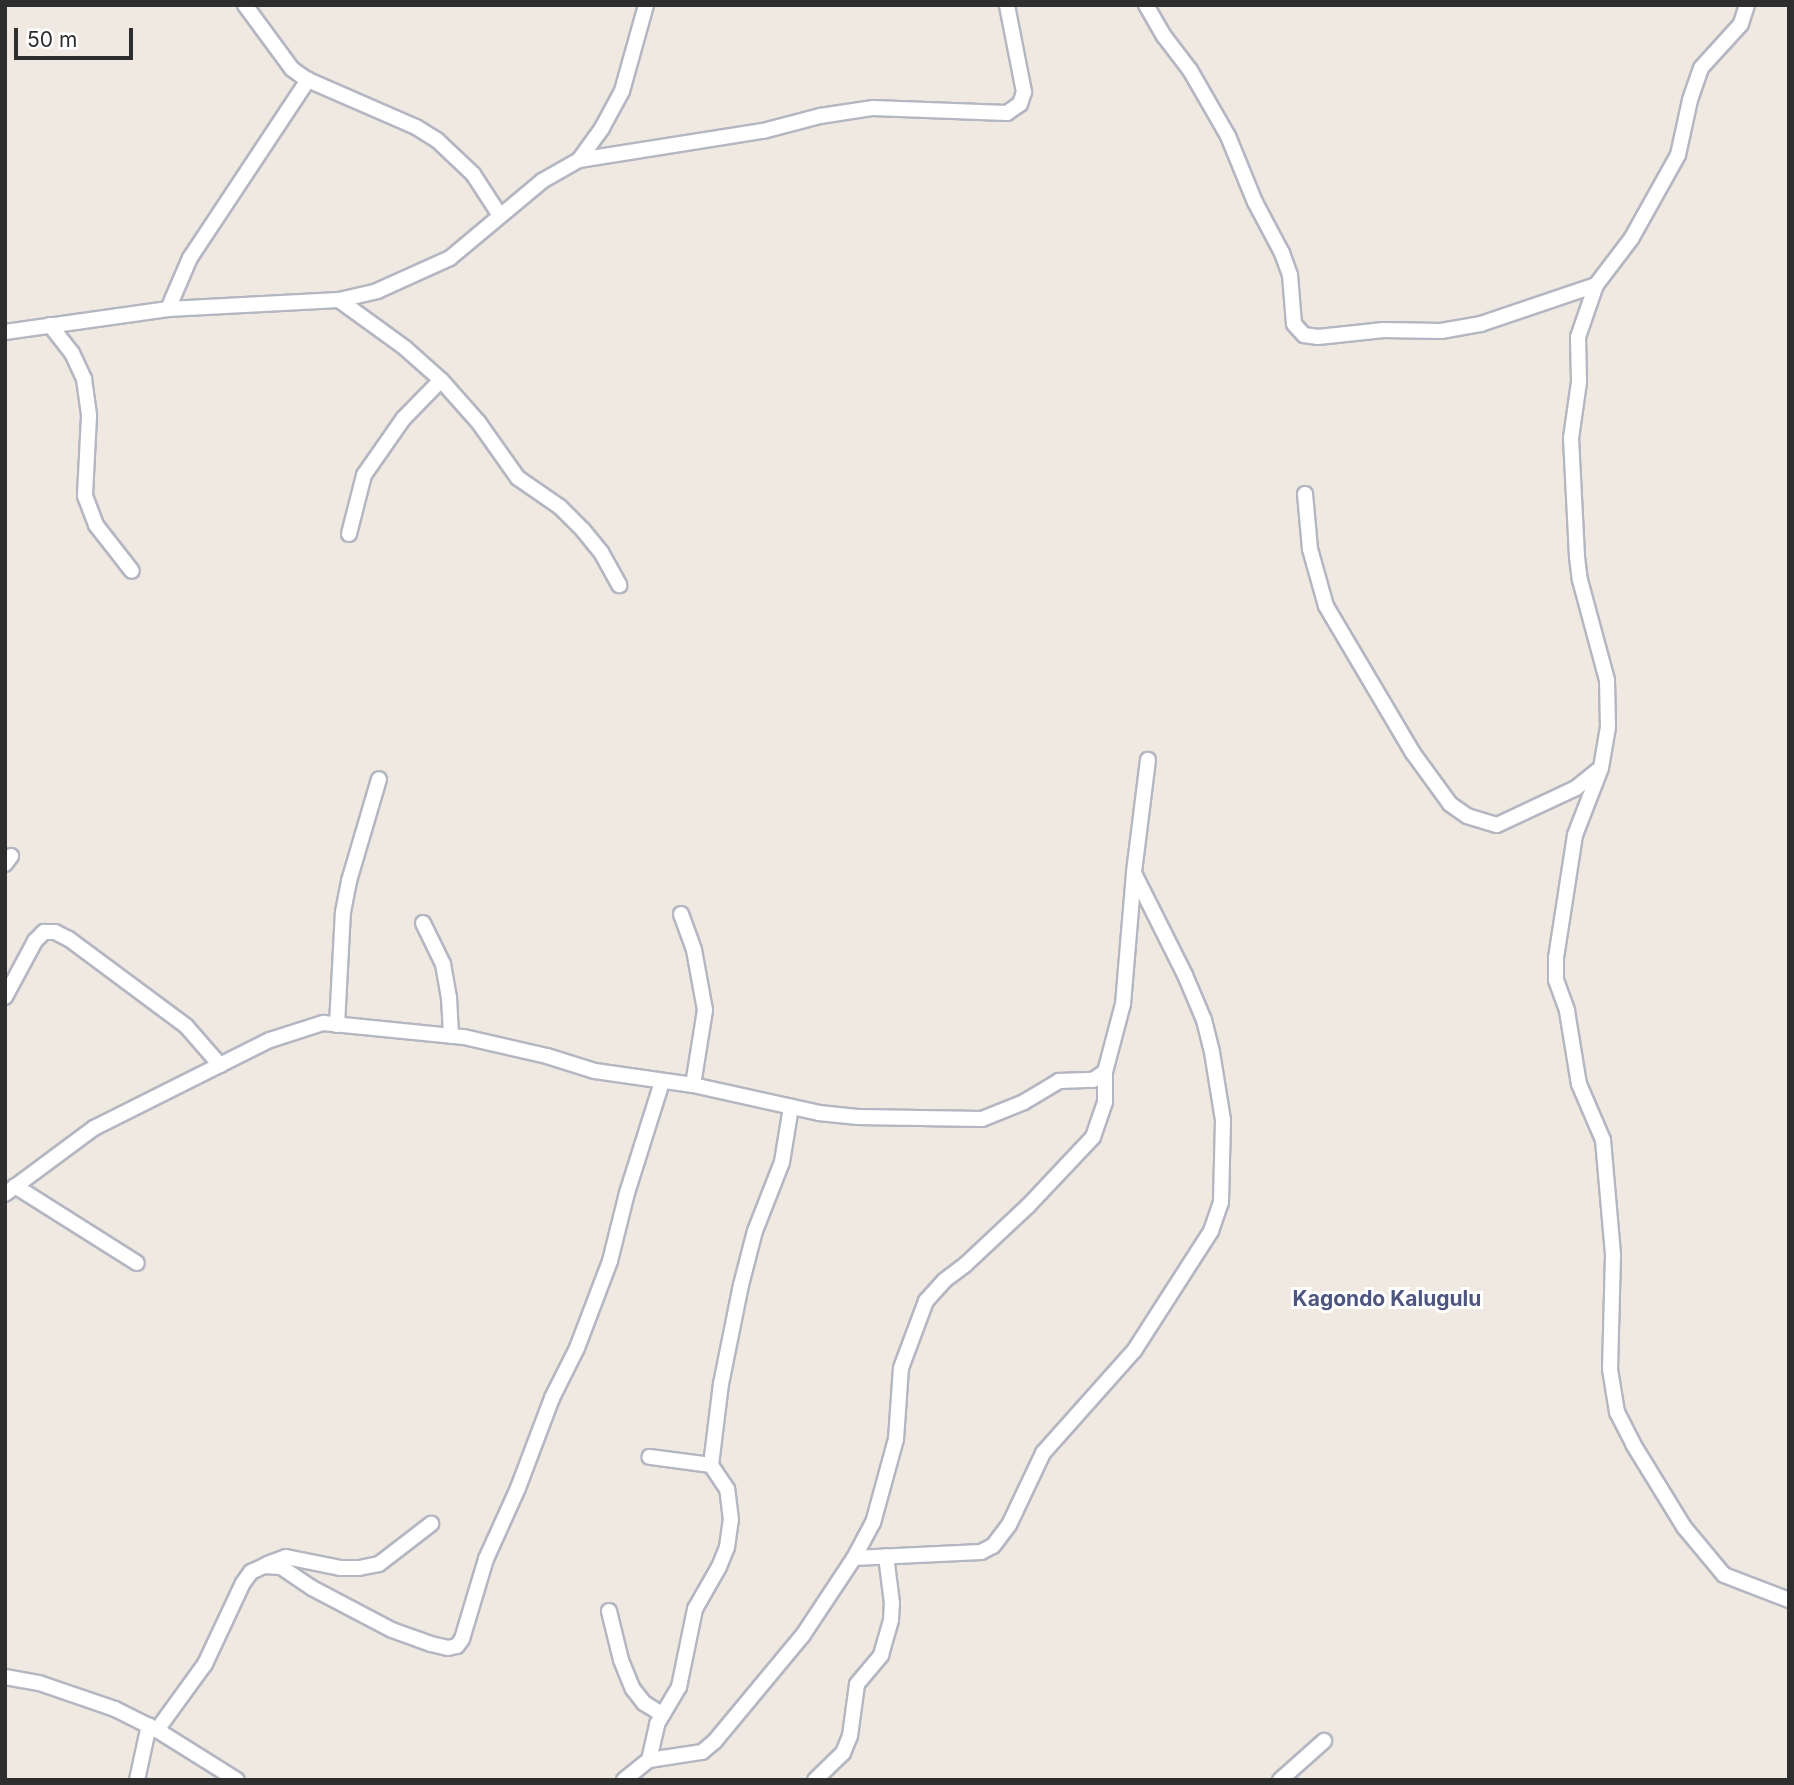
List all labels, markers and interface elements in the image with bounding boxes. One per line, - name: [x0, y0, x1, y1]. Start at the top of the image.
- scale bar: [18, 14, 136, 58]
- text: 50 m: [27, 27, 77, 52]
- district label: Kagondo Kalugulu: [1293, 1286, 1481, 1312]

